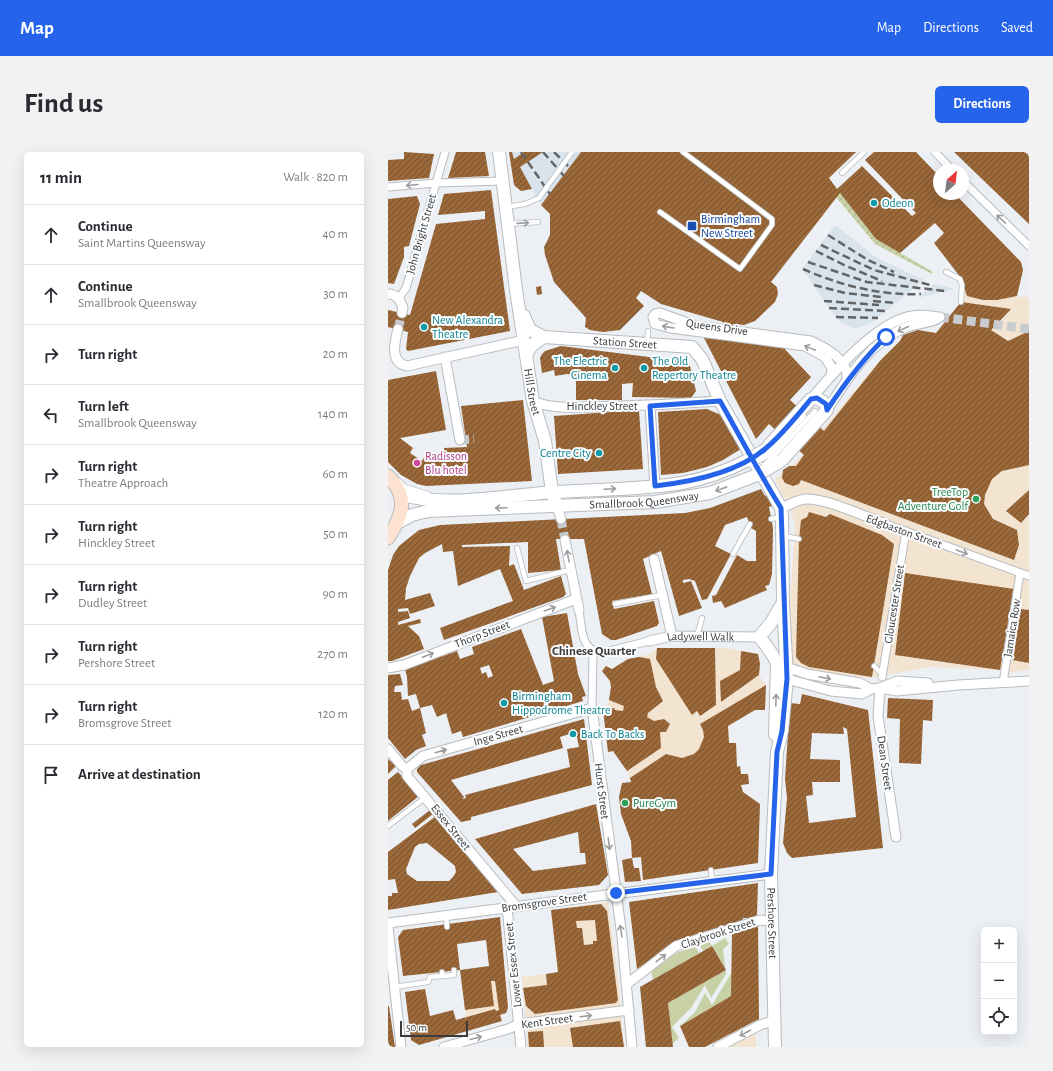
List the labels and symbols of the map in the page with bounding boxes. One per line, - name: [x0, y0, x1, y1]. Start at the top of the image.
- north arrow: [933, 164, 969, 200]
- one-way arrow: [406, 181, 419, 189]
- street label: John Bright Street: [404, 192, 438, 276]
- place label: Odeon: [882, 197, 913, 209]
- marker: Odeon: [869, 198, 879, 208]
- place label: Birmingham New Street: [701, 213, 760, 239]
- one-way arrow: [996, 214, 1006, 224]
- one-way arrow: [516, 220, 529, 227]
- marker: Birmingham New Street: [686, 220, 698, 232]
- place label: New Alexandra Theatre: [432, 314, 504, 340]
- street label: Queens Drive: [685, 317, 749, 338]
- marker: New Alexandra Theatre: [419, 322, 429, 332]
- one-way arrow: [662, 322, 675, 330]
- one-way arrow: [897, 325, 909, 333]
- route start: [877, 328, 895, 346]
- street label: Station Street: [593, 334, 657, 351]
- one-way arrow: [804, 343, 816, 351]
- place label: The Electric Cinema: [553, 355, 607, 381]
- place label: The Old Repertory Theatre: [652, 355, 736, 382]
- marker: The Electric Cinema: [610, 363, 620, 373]
- marker: The Old Repertory Theatre: [639, 363, 649, 373]
- street label: Hill Street: [522, 367, 543, 417]
- street label: Hinckley Street: [566, 400, 638, 413]
- place label: Centre City: [540, 447, 591, 460]
- marker: Centre City: [594, 448, 604, 458]
- place label: Radisson Blu hotel: [425, 450, 467, 476]
- marker: Radisson Blu hotel: [412, 458, 422, 468]
- one-way arrow: [603, 485, 616, 492]
- one-way arrow: [715, 486, 727, 494]
- place label: TreeTop Adventure Golf: [898, 486, 969, 512]
- street label: Smallbrook Queensway: [589, 489, 700, 511]
- marker: TreeTop Adventure Golf: [971, 494, 981, 504]
- one-way arrow: [495, 505, 508, 512]
- street label: Edgbaston Street: [865, 512, 944, 550]
- one-way arrow: [956, 548, 968, 556]
- one-way arrow: [563, 549, 571, 562]
- street label: Gloucester Street: [882, 563, 906, 644]
- street label: Jamaica Row: [1001, 598, 1023, 658]
- one-way arrow: [543, 604, 555, 612]
- street label: Thorp Street: [453, 618, 511, 650]
- street label: Ladywell Walk: [666, 630, 735, 643]
- district label: Chinese Quarter: [552, 645, 637, 658]
- one-way arrow: [422, 651, 434, 659]
- one-way arrow: [818, 674, 831, 682]
- place label: Birmingham Hippodrome Theatre: [512, 690, 611, 716]
- one-way arrow: [772, 694, 780, 707]
- marker: Birmingham Hippodrome Theatre: [499, 698, 509, 708]
- street label: Inge Street: [472, 722, 524, 748]
- place label: Back To Backs: [581, 728, 645, 740]
- marker: Back To Backs: [568, 729, 578, 739]
- street label: Dean Street: [875, 735, 895, 791]
- one-way arrow: [434, 747, 447, 754]
- street label: Hurst Street: [593, 762, 611, 820]
- place label: PureGym: [633, 797, 676, 810]
- marker: PureGym: [620, 798, 630, 808]
- street label: Essex Street: [429, 802, 473, 853]
- one-way arrow: [605, 837, 613, 850]
- route end: [607, 884, 625, 902]
- street label: Pershore Street: [765, 887, 779, 959]
- street label: Bromsgrove Street: [501, 890, 588, 914]
- street label: Claybrook Street: [679, 915, 757, 952]
- street label: Lower Essex Street: [503, 922, 523, 1008]
- one-way arrow: [617, 925, 625, 938]
- one-way arrow: [655, 954, 666, 962]
- street label: Kent Street: [520, 1011, 574, 1031]
- one-way arrow: [579, 1012, 592, 1020]
- scale bar: [400, 1019, 468, 1038]
- one-way arrow: [740, 1030, 752, 1037]
- one-way arrow: [469, 1034, 482, 1041]

